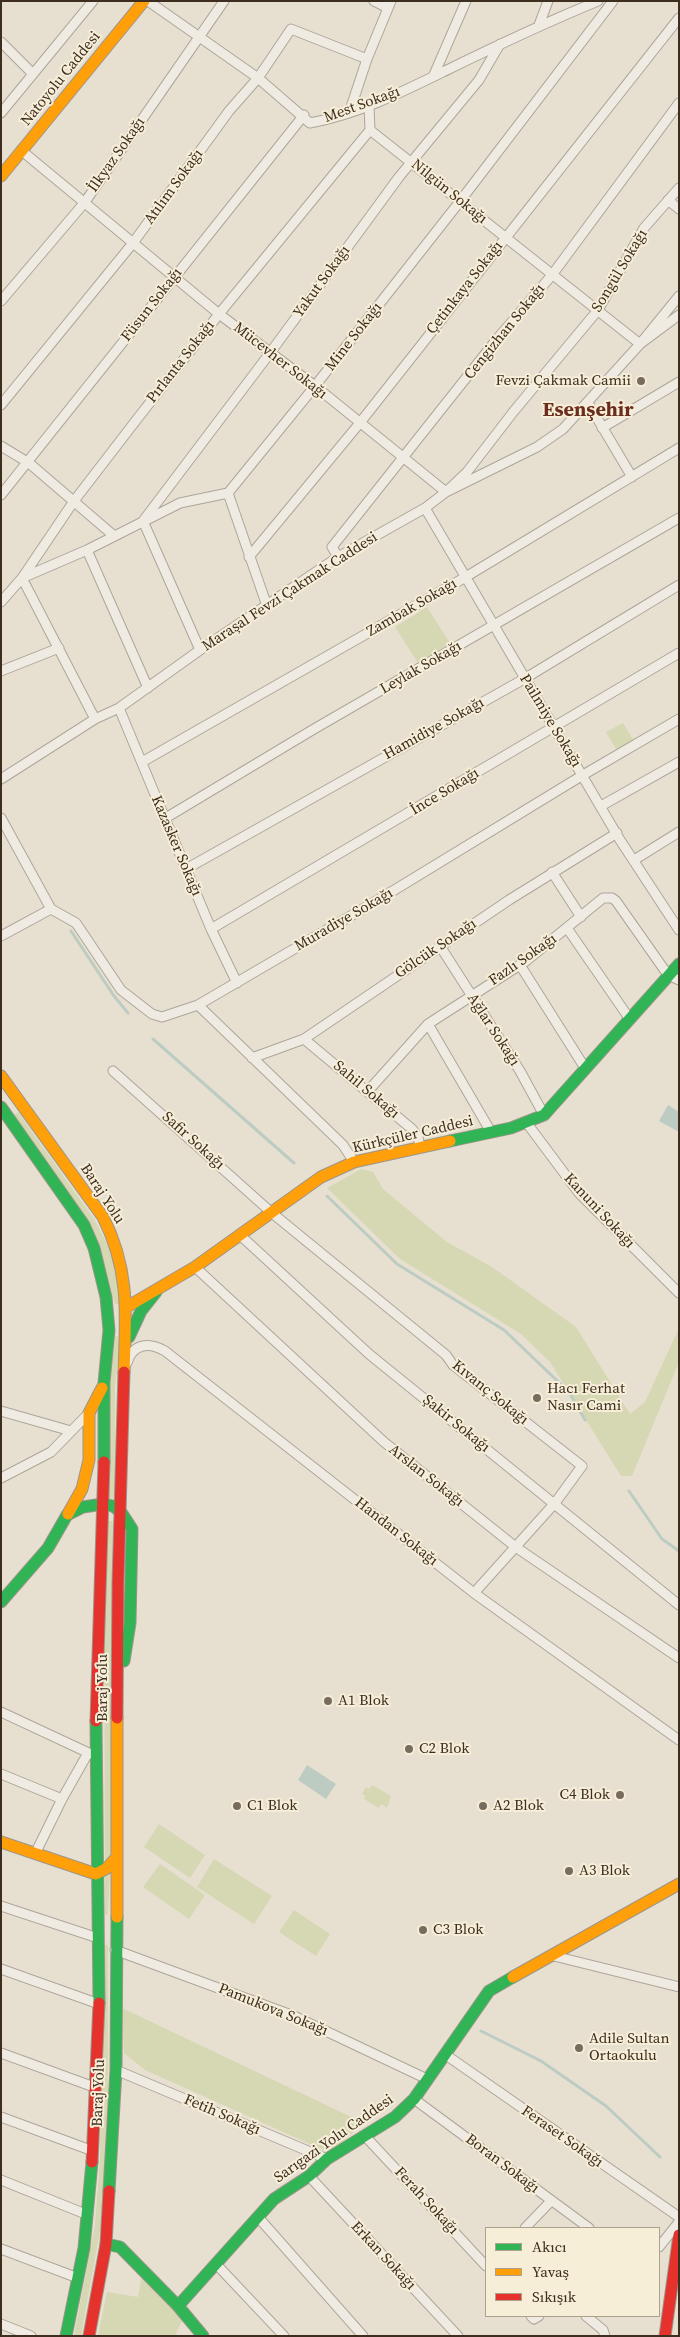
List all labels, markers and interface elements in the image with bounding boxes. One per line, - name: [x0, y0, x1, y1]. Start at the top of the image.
- street label: Natoyolu Caddesi: [17, 28, 105, 130]
- street label: Mest Sokağı: [322, 83, 402, 127]
- street label: İlkyaz Sokağı: [85, 114, 149, 196]
- street label: Atılım Sokağı: [141, 146, 207, 228]
- street label: Nilgün Sokağı: [407, 156, 491, 228]
- street label: Songül Sokağı: [588, 226, 652, 316]
- street label: Çetinkaya Sokağı: [423, 238, 507, 338]
- street label: Yakut Sokağı: [290, 242, 354, 322]
- street label: Füsun Sokağı: [118, 265, 186, 345]
- street label: Cengizhan Sokağı: [461, 280, 549, 384]
- street label: Mine Sokağı: [322, 299, 386, 375]
- street label: Pırlanta Sokağı: [143, 317, 219, 407]
- street label: Mücevher Sokağı: [230, 319, 330, 403]
- place label: Fevzi Çakmak Camii: [495, 372, 631, 390]
- marker: Fevzi Çakmak Camii: [635, 375, 647, 387]
- district label: Esenşehir: [543, 399, 633, 423]
- street label: Maraşal Fevzi Çakmak Caddesi: [199, 528, 381, 656]
- street label: Zambak Sokağı: [364, 575, 460, 641]
- street label: Leylak Sokağı: [377, 637, 465, 699]
- street label: Pailmiye Sokağı: [515, 671, 585, 771]
- street label: Hamidiye Sokağı: [381, 694, 487, 764]
- street label: İnce Sokağı: [407, 765, 483, 819]
- street label: Kazasker Sokağı: [147, 793, 205, 899]
- street label: Muradiye Sokağı: [292, 885, 396, 955]
- street label: Gölcük Sokağı: [392, 915, 480, 983]
- street label: Fazlı Sokağı: [486, 930, 560, 990]
- street label: Ağlar Sokağı: [463, 990, 523, 1070]
- street label: Sahil Sokağı: [329, 1057, 403, 1123]
- street label: Safir Sokağı: [158, 1108, 228, 1174]
- street label: Kürkçüler Caddesi: [351, 1112, 475, 1158]
- street label: Baraj Yolu: [76, 1161, 128, 1227]
- street label: Kanuni Sokağı: [560, 1170, 638, 1252]
- street label: Kıvanç Sokağı: [448, 1357, 532, 1429]
- place label: Hacı Ferhat Nasır Cami: [547, 1380, 625, 1415]
- street label: Şakir Sokağı: [419, 1391, 493, 1457]
- marker: Hacı Ferhat Nasır Cami: [531, 1392, 543, 1404]
- street label: Arslan Sokağı: [385, 1441, 467, 1511]
- street label: Handan Sokağı: [351, 1494, 441, 1570]
- street label: Baraj Yolu: [94, 1654, 112, 1722]
- place label: A1 Blok: [338, 1692, 389, 1710]
- marker: A1 Blok: [322, 1695, 334, 1707]
- place label: C2 Blok: [419, 1740, 470, 1758]
- marker: C2 Blok: [403, 1743, 415, 1755]
- place label: C4 Blok: [559, 1786, 610, 1804]
- marker: C4 Blok: [614, 1789, 626, 1801]
- place label: C1 Blok: [247, 1797, 298, 1815]
- place label: A2 Blok: [493, 1797, 544, 1815]
- marker: C1 Blok: [231, 1800, 243, 1812]
- marker: A2 Blok: [477, 1800, 489, 1812]
- place label: A3 Blok: [579, 1862, 630, 1880]
- marker: A3 Blok: [563, 1865, 575, 1877]
- place label: C3 Blok: [433, 1921, 484, 1939]
- marker: C3 Blok: [417, 1924, 429, 1936]
- street label: Pamukova Sokağı: [215, 1980, 331, 2040]
- place label: Adile Sultan Ortaokulu: [589, 2030, 670, 2065]
- marker: Adile Sultan Ortaokulu: [573, 2042, 585, 2054]
- street label: Baraj Yolu: [89, 2059, 109, 2127]
- street label: Fetih Sokağı: [181, 2091, 263, 2139]
- street label: Sarıgazi Yolu Caddesi: [271, 2091, 397, 2187]
- street label: Feraset Sokağı: [518, 2102, 606, 2172]
- street label: Boran Sokağı: [462, 2130, 542, 2198]
- street label: Ferah Sokağı: [390, 2164, 462, 2238]
- street label: Erkan Sokağı: [347, 2218, 419, 2294]
- legend: [485, 2227, 660, 2317]
- text: Akıcı: [532, 2236, 566, 2257]
- text: Yavaş: [532, 2261, 569, 2282]
- text: Sıkışık: [532, 2286, 576, 2307]

